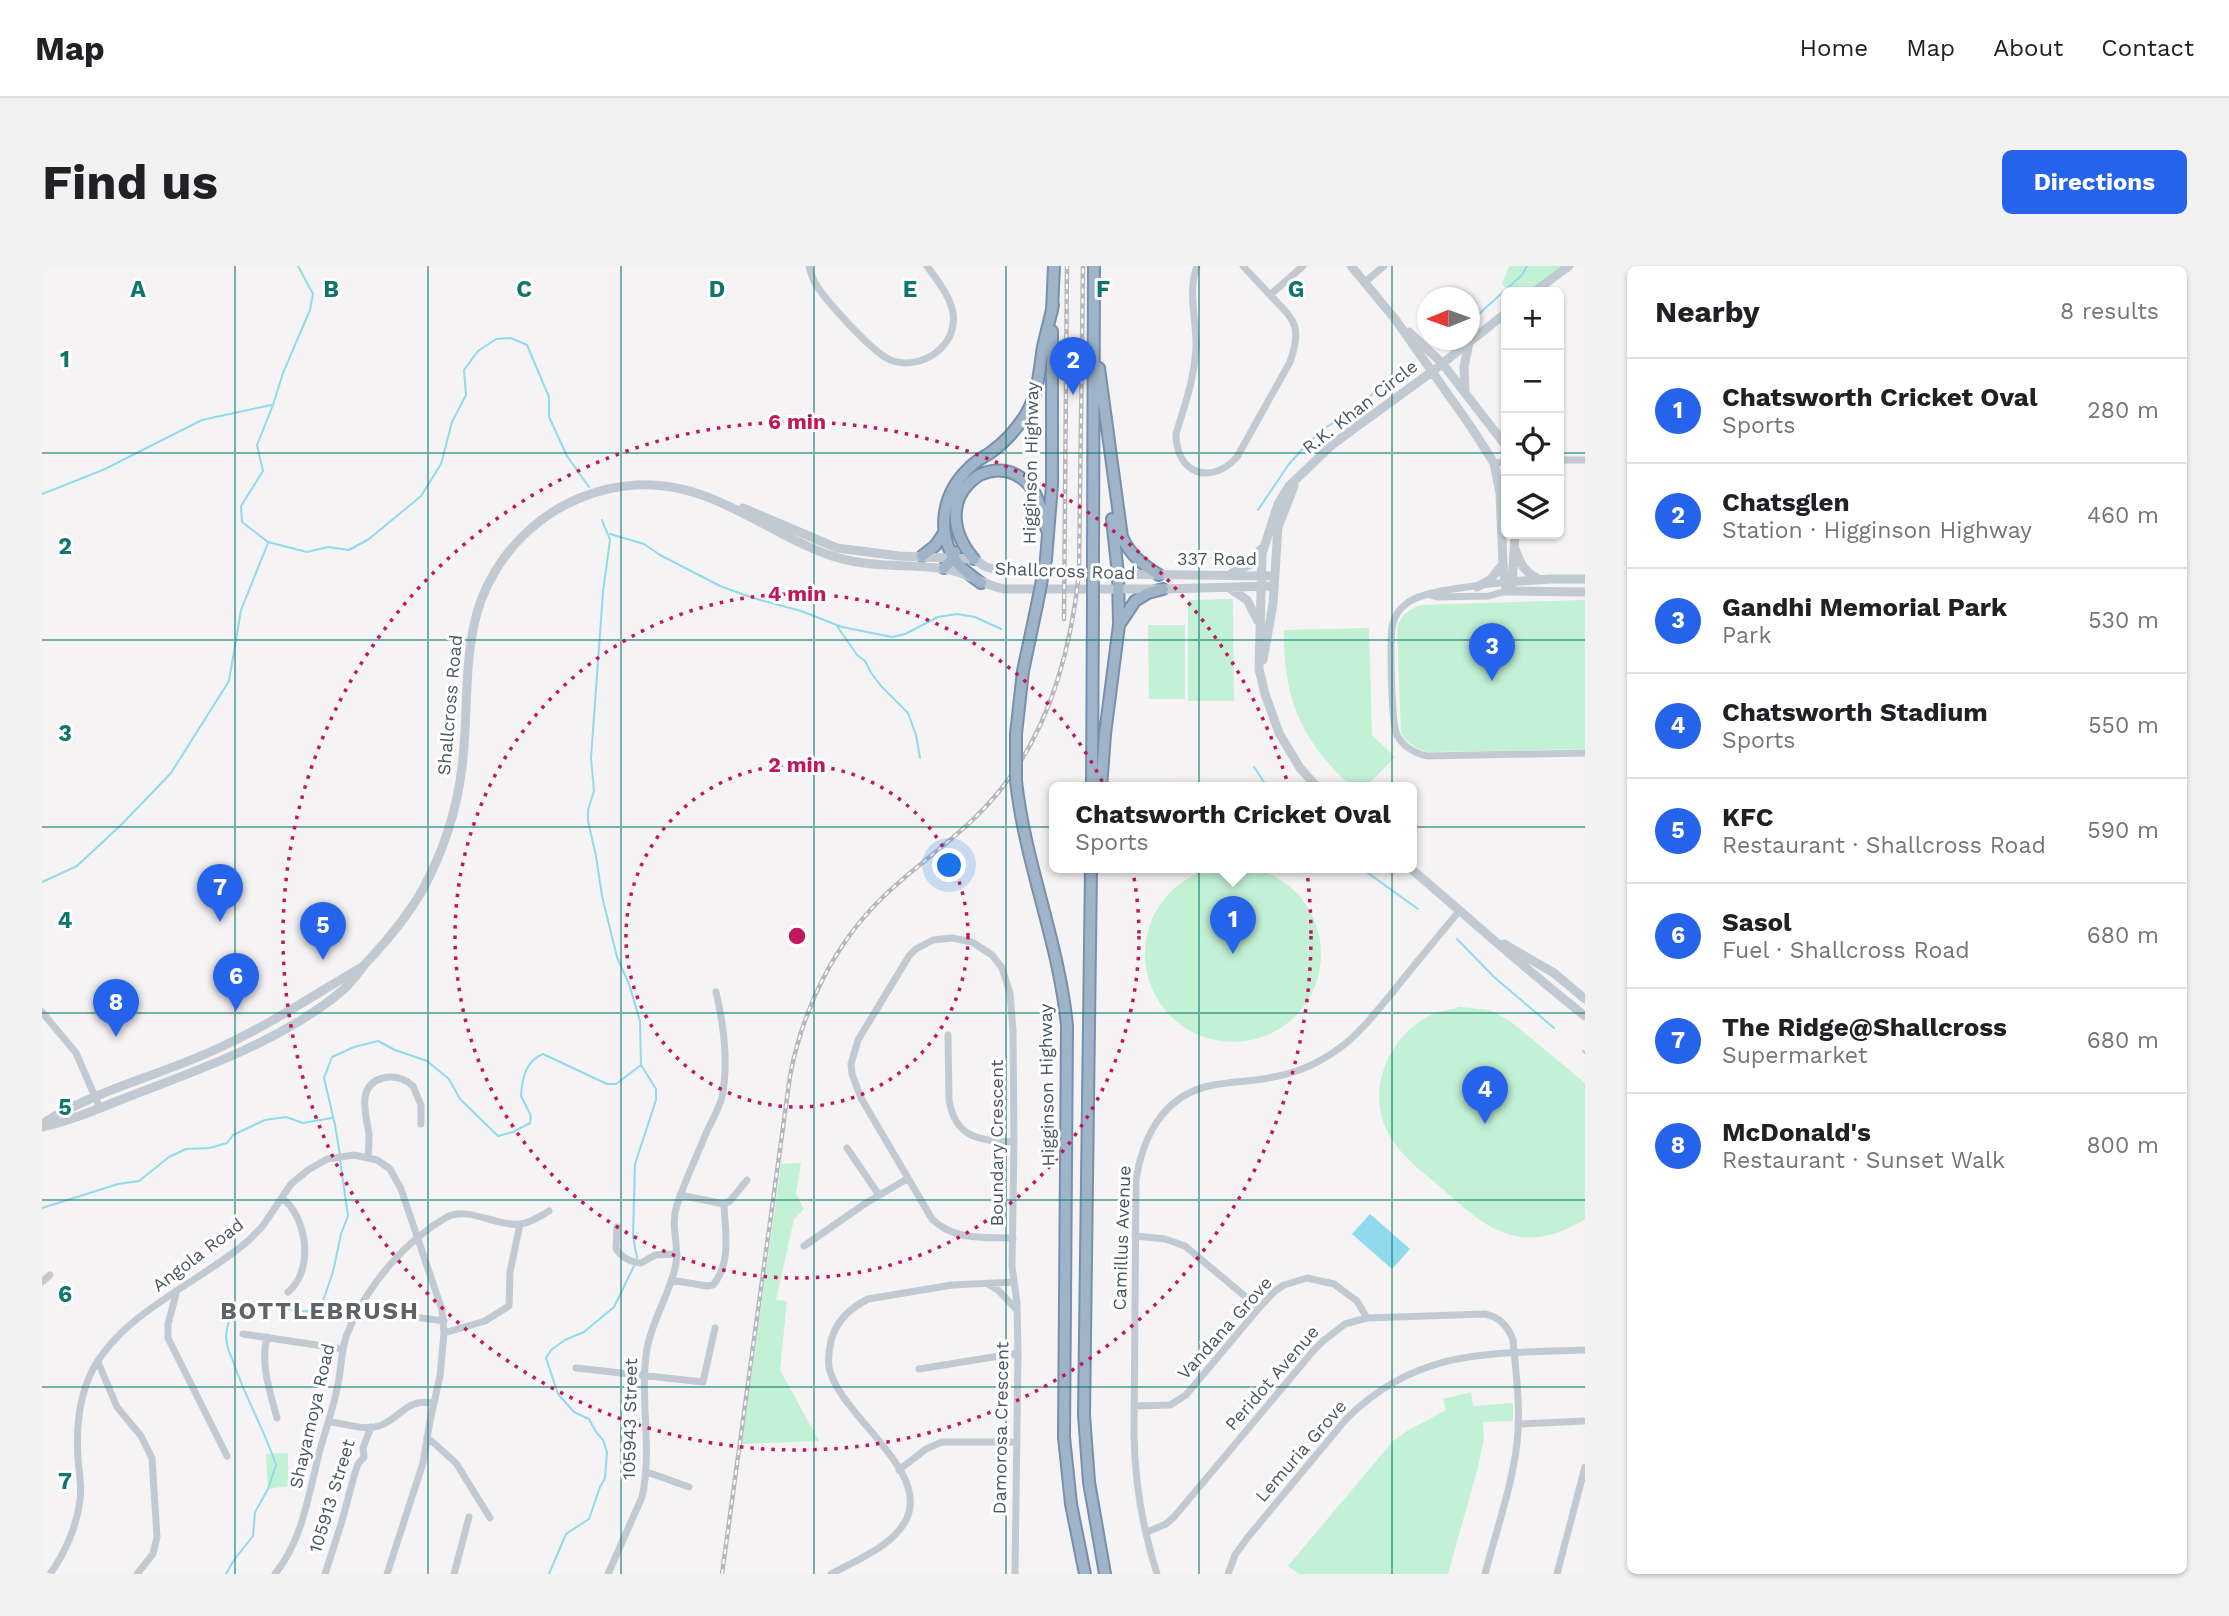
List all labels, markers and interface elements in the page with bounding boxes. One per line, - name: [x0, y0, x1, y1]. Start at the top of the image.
- text: Map: [35, 29, 105, 68]
- text: Home: [1800, 34, 1868, 62]
- text: Map: [1906, 34, 1955, 62]
- text: About: [1993, 34, 2063, 62]
- text: Contact: [2101, 34, 2194, 62]
- button: Directions: [2002, 150, 2187, 214]
- text: Find us: [42, 153, 218, 211]
- text: A: [130, 276, 146, 303]
- text: B: [323, 276, 339, 303]
- text: C: [516, 276, 532, 303]
- text: D: [709, 276, 725, 303]
- text: E: [903, 276, 917, 303]
- text: F: [1096, 276, 1110, 303]
- text: G: [1288, 276, 1304, 303]
- north arrow: [1417, 287, 1480, 350]
- map controls: [1501, 287, 1564, 539]
- button: +: [1501, 287, 1564, 350]
- text: Nearby: [1655, 294, 1760, 329]
- text: 8 results: [2060, 298, 2159, 325]
- pin: 2: [1050, 337, 1096, 395]
- text: 1: [60, 346, 70, 373]
- button: −: [1501, 350, 1564, 413]
- street label: R.K. Khan Circle: [1298, 355, 1421, 458]
- street label: Higginson Highway: [1019, 381, 1042, 545]
- text: Chatsworth Cricket Oval: [1722, 382, 2037, 412]
- text: 1: [1673, 397, 1683, 424]
- text: 280 m: [2087, 397, 2159, 424]
- text: 6 min: [768, 409, 826, 434]
- text: Sports: [1722, 412, 1795, 439]
- button: locate: [1501, 413, 1564, 476]
- button: layers: [1501, 476, 1564, 539]
- text: Chatsglen: [1722, 487, 1850, 517]
- text: 2: [1671, 502, 1685, 529]
- text: 460 m: [2087, 502, 2159, 529]
- text: Station · Higginson Highway: [1722, 517, 2032, 544]
- text: 2: [58, 533, 72, 560]
- street label: 337 Road: [1177, 548, 1257, 569]
- street label: Shallcross Road: [994, 558, 1136, 583]
- text: 4 min: [768, 581, 826, 606]
- text: Gandhi Memorial Park: [1722, 592, 2007, 622]
- text: 3: [1671, 607, 1685, 634]
- text: 530 m: [2088, 607, 2159, 634]
- text: Park: [1722, 622, 1771, 649]
- pin: 3: [1469, 623, 1515, 681]
- street label: Shallcross Road: [433, 634, 466, 776]
- text: Chatsworth Stadium: [1722, 697, 1988, 727]
- text: 4: [1671, 712, 1685, 739]
- text: 550 m: [2088, 712, 2159, 739]
- text: 3: [58, 720, 72, 747]
- text: Sports: [1722, 727, 1795, 754]
- text: 2 min: [768, 752, 826, 777]
- popup: [1049, 782, 1417, 873]
- text: Chatsworth Cricket Oval: [1075, 799, 1391, 829]
- text: KFC: [1722, 802, 1774, 832]
- text: 5: [1671, 817, 1685, 844]
- text: 590 m: [2087, 817, 2159, 844]
- text: Sports: [1075, 829, 1149, 856]
- text: Restaurant · Shallcross Road: [1722, 832, 2046, 859]
- your location: [932, 848, 966, 882]
- pin: 7: [197, 864, 243, 922]
- pin: 1: [1210, 896, 1256, 954]
- pin: 5: [300, 902, 346, 960]
- text: 4: [58, 907, 73, 934]
- text: Sasol: [1722, 907, 1792, 937]
- text: 6: [1671, 922, 1685, 949]
- text: 680 m: [2087, 922, 2159, 949]
- centre of rings: [785, 924, 809, 948]
- text: Fuel · Shallcross Road: [1722, 937, 1970, 964]
- pin: 6: [213, 953, 259, 1011]
- pin: 8: [93, 979, 139, 1037]
- street label: Higginson Highway: [1035, 1003, 1058, 1167]
- text: The Ridge@Shallcross: [1722, 1012, 2007, 1042]
- text: 7: [1671, 1027, 1685, 1054]
- text: 680 m: [2087, 1027, 2159, 1054]
- text: Supermarket: [1722, 1042, 1867, 1069]
- street label: Boundary Crescent: [986, 1059, 1007, 1226]
- pin: 4: [1462, 1066, 1508, 1124]
- text: 5: [58, 1094, 72, 1121]
- text: McDonald's: [1722, 1117, 1871, 1147]
- text: 8: [1671, 1132, 1685, 1159]
- text: 800 m: [2086, 1132, 2159, 1159]
- text: Restaurant · Sunset Walk: [1722, 1147, 2005, 1174]
- street label: Camillus Avenue: [1108, 1165, 1135, 1311]
- street label: Angola Road: [148, 1213, 247, 1296]
- street label: Vandana Grove: [1173, 1272, 1276, 1383]
- text: 6: [58, 1281, 72, 1308]
- district label: BOTTLEBRUSH: [220, 1297, 420, 1325]
- street label: Peridot Avenue: [1220, 1321, 1323, 1434]
- street label: Shayamoya Road: [285, 1341, 338, 1490]
- street label: Damorosa Crescent: [988, 1341, 1013, 1515]
- street label: 105943 Street: [618, 1358, 641, 1480]
- street label: Lemuria Grove: [1251, 1396, 1350, 1506]
- street label: 105913 Street: [304, 1436, 359, 1555]
- text: 7: [58, 1468, 72, 1495]

